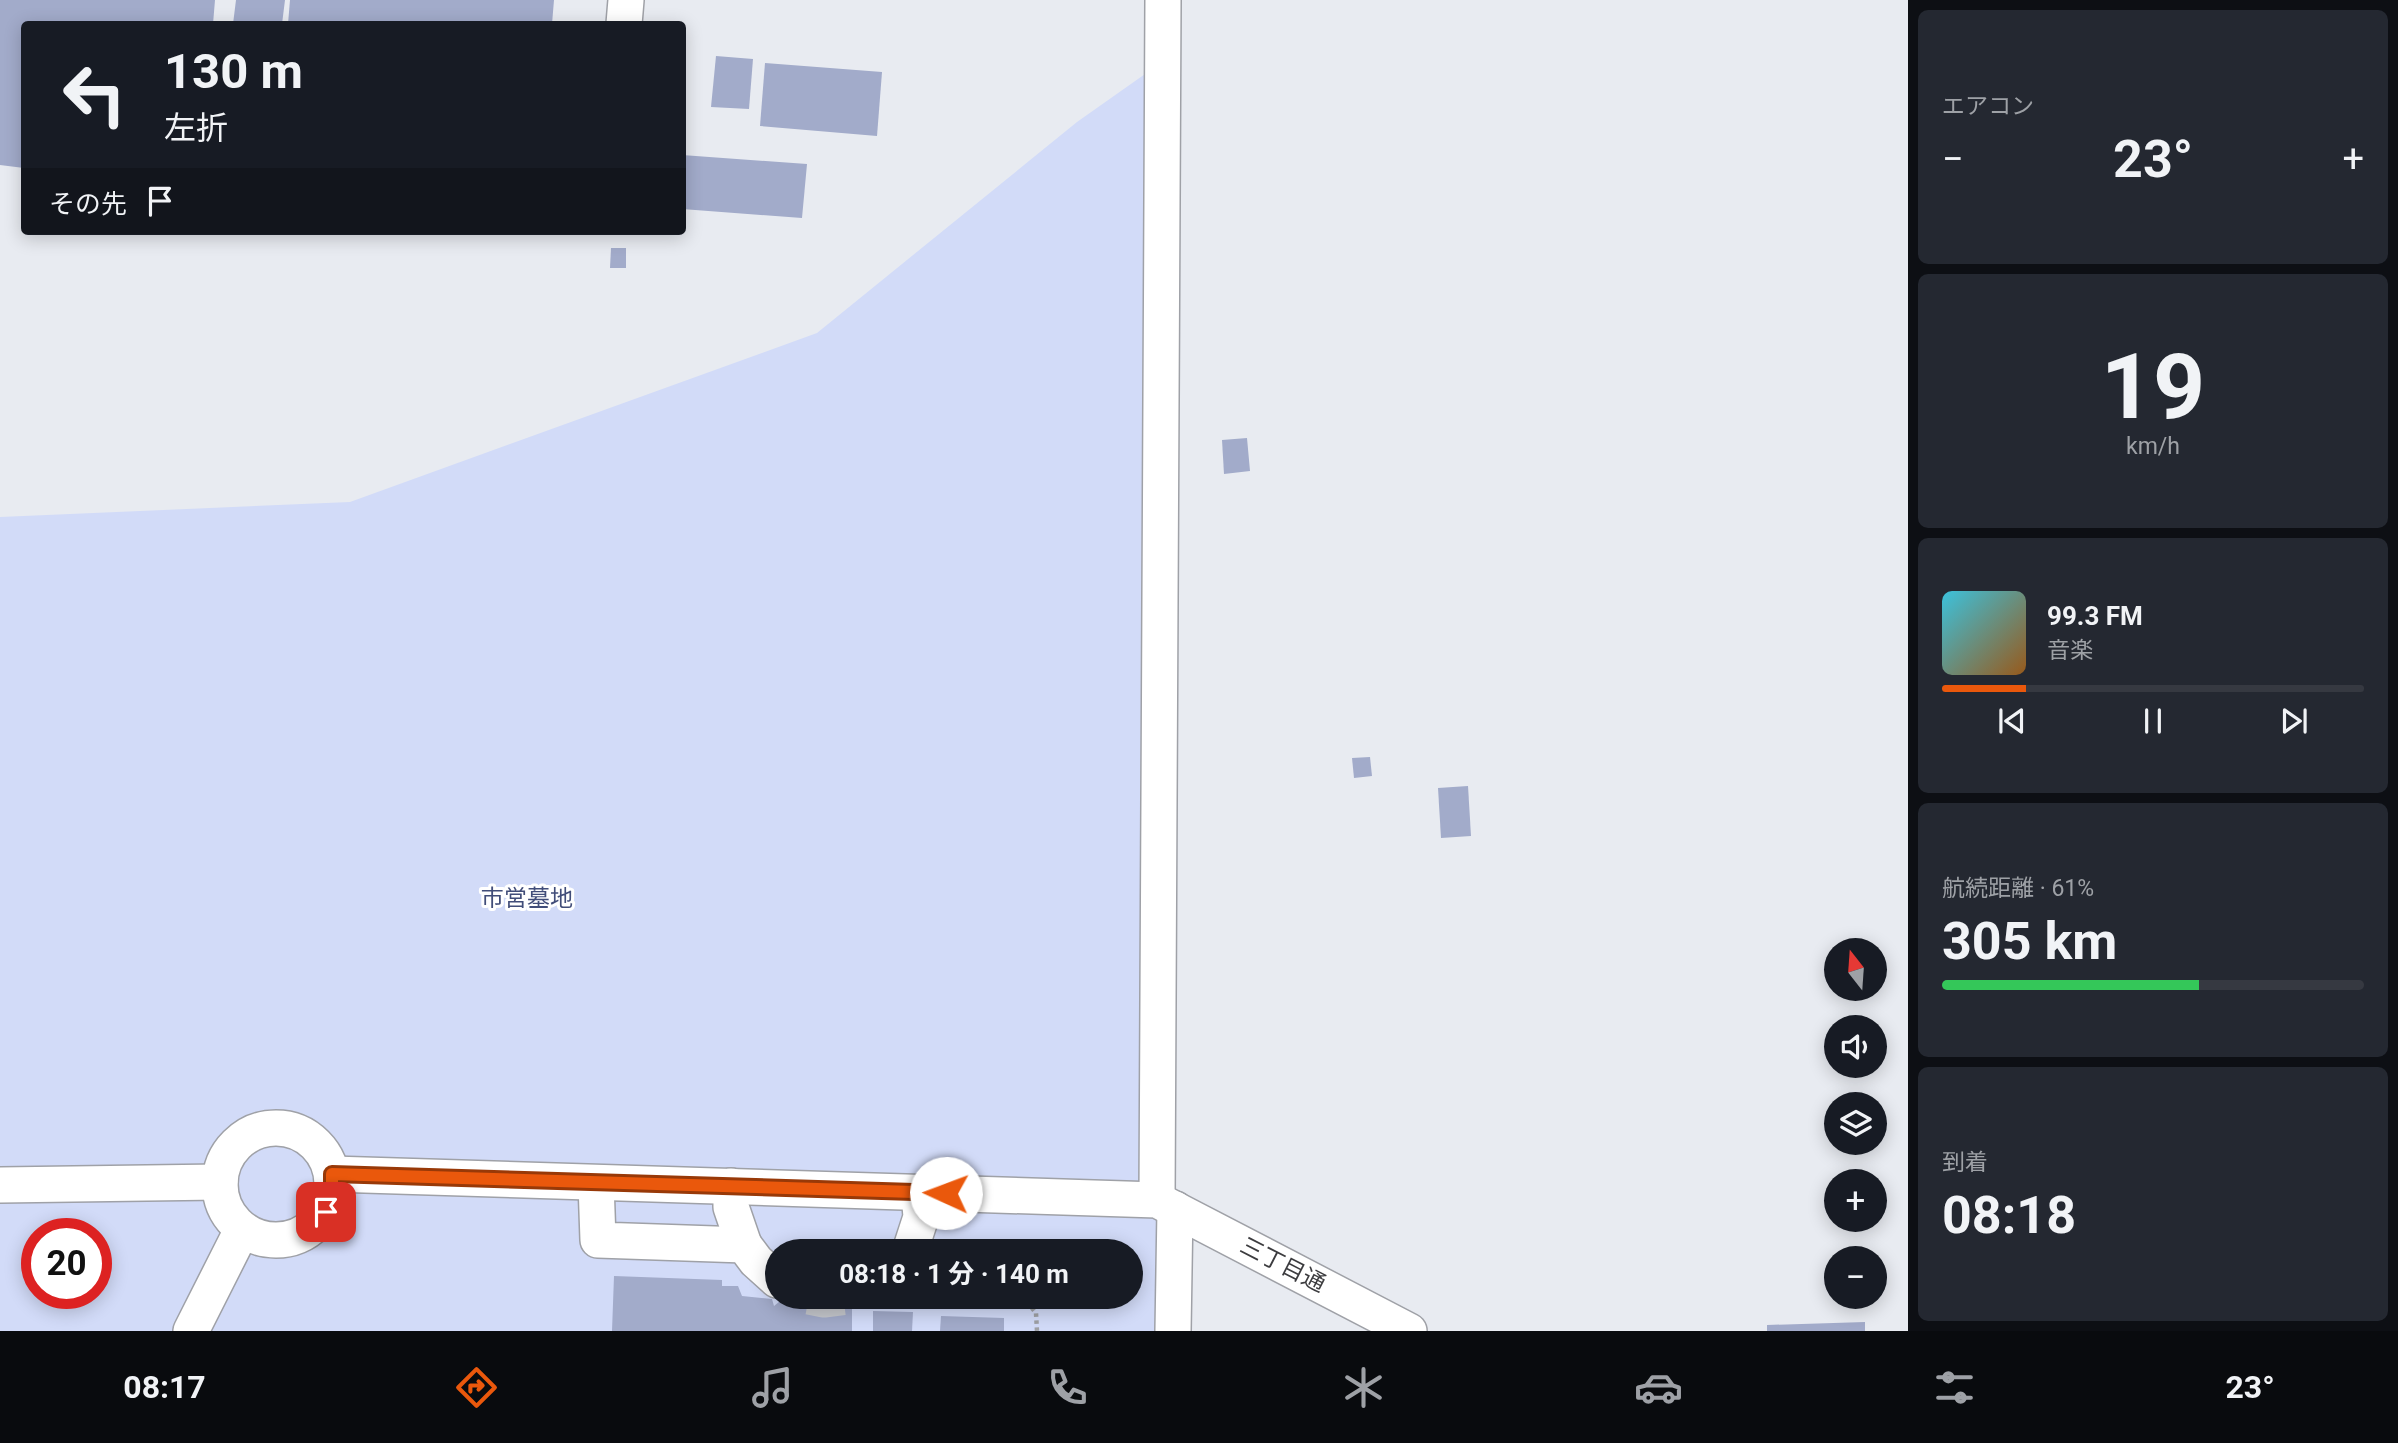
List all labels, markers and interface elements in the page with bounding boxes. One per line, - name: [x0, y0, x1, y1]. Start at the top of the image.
- text: 130 m: [164, 43, 303, 100]
- icon: left: [49, 49, 140, 140]
- text: エアコン: [1942, 93, 2034, 120]
- text: 左折: [164, 109, 228, 147]
- text: 23°: [2113, 129, 2193, 190]
- text: −: [1942, 137, 1964, 181]
- text: +: [2342, 137, 2364, 181]
- icon: arrive: [141, 182, 179, 220]
- text: その先: [49, 189, 127, 219]
- text: 19: [2101, 334, 2205, 440]
- text: km/h: [2126, 433, 2180, 460]
- text: 99.3 FM: [2047, 601, 2143, 631]
- text: 音楽: [2047, 637, 2093, 664]
- icon: previous: [1993, 702, 2031, 740]
- icon: pause: [2134, 702, 2172, 740]
- icon: next: [2275, 702, 2313, 740]
- text: 航続距離 · 61%: [1942, 875, 2094, 902]
- park label: 市営墓地: [481, 885, 573, 912]
- text: 305 km: [1942, 911, 2117, 972]
- north arrow: [1824, 938, 1886, 1001]
- map controls: [1824, 938, 1887, 1309]
- button: sound: [1824, 1015, 1887, 1078]
- button: layers: [1824, 1092, 1887, 1155]
- text: 到着: [1942, 1149, 1988, 1176]
- position arrow: [909, 1156, 983, 1230]
- button: +: [1824, 1169, 1887, 1232]
- pin: [296, 1182, 356, 1242]
- text: 08:18: [1942, 1185, 2076, 1246]
- icon: arrive: [307, 1193, 345, 1231]
- speed limit sign: 20: [21, 1218, 112, 1309]
- street label: 三丁目通: [1236, 1232, 1330, 1298]
- button: −: [1824, 1246, 1887, 1309]
- text: 08:18 · 1 分 · 140 m: [839, 1259, 1069, 1289]
- icon: directions: [452, 1363, 501, 1412]
- icon: music: [748, 1363, 797, 1412]
- icon: phone: [1043, 1363, 1092, 1412]
- icon: climate: [1339, 1363, 1388, 1412]
- icon: car: [1634, 1363, 1683, 1412]
- icon: filters: [1930, 1363, 1979, 1412]
- text: 08:17: [123, 1368, 206, 1406]
- text: 23°: [2225, 1368, 2275, 1406]

